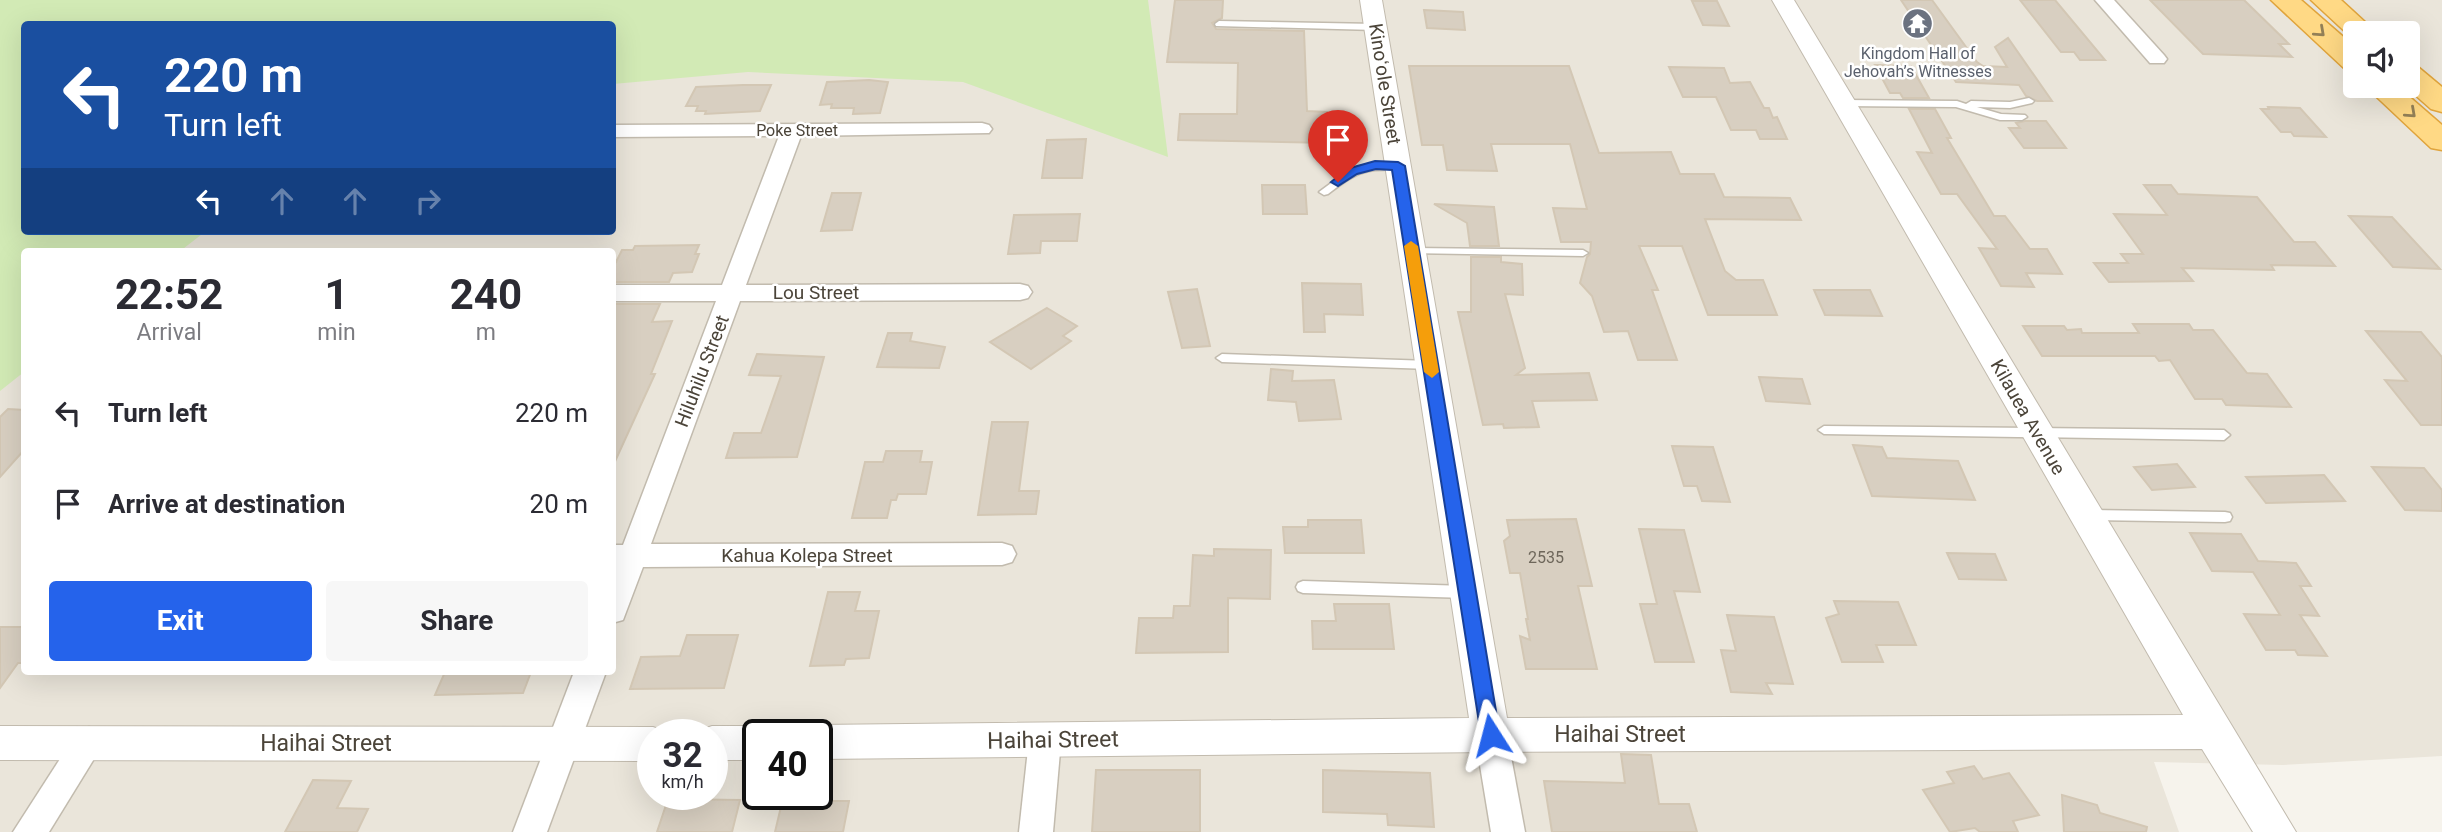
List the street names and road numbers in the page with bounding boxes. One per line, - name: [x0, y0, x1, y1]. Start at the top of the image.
- street label: Kinoʻole Street: [1364, 22, 1406, 146]
- street label: Poke Street: [756, 121, 838, 140]
- street label: Lou Street: [773, 281, 859, 304]
- street label: Hiluhilu Street: [670, 312, 734, 430]
- street label: Kilauea Avenue: [1986, 355, 2070, 479]
- street label: Kahua Kolepa Street: [721, 544, 893, 567]
- street label: Haihai Street: [1554, 721, 1686, 748]
- street label: Haihai Street: [987, 725, 1119, 755]
- street label: Haihai Street: [260, 730, 392, 757]

